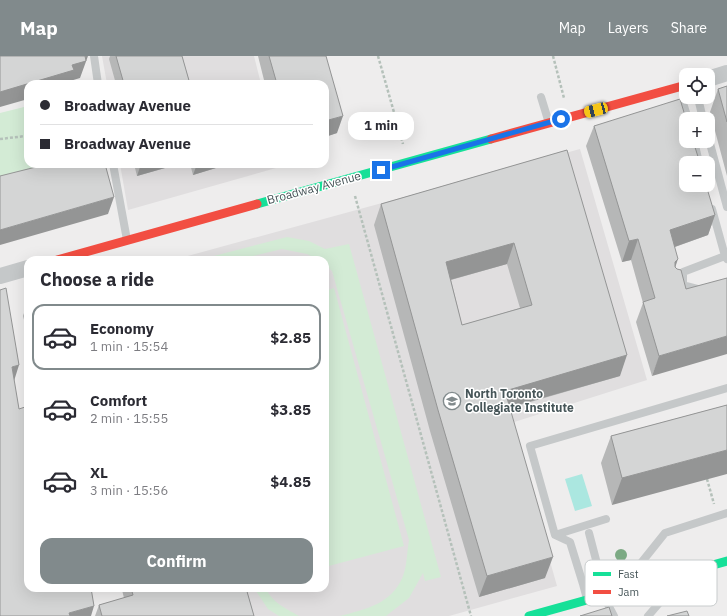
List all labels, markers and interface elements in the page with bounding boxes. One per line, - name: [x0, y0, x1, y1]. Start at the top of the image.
- text: Map: [20, 16, 58, 40]
- text: Map: [559, 19, 586, 37]
- text: Layers: [608, 19, 649, 37]
- text: Share: [671, 19, 707, 37]
- map controls: [679, 68, 715, 192]
- button: locate: [679, 68, 715, 104]
- text: Broadway Avenue: [64, 96, 191, 115]
- car: [583, 101, 609, 119]
- route start: [552, 110, 570, 128]
- callout: 1 min: [348, 112, 414, 140]
- button: +: [679, 112, 715, 148]
- text: 1 min: [364, 117, 398, 134]
- text: Broadway Avenue: [64, 134, 191, 153]
- button: −: [679, 156, 715, 192]
- route end: [372, 161, 390, 179]
- street label: Broadway Avenue: [265, 168, 363, 207]
- text: Choose a ride: [40, 268, 154, 291]
- icon: car: [42, 319, 78, 355]
- text: Economy: [90, 319, 154, 338]
- text: $2.85: [270, 328, 311, 347]
- text: 1 min · 15:54: [90, 338, 168, 355]
- place label: North Toronto Collegiate Institute: [465, 386, 574, 415]
- icon: car: [42, 391, 78, 427]
- text: Comfort: [90, 391, 147, 410]
- school or university icon: North Toronto Collegiate Institute: [442, 391, 462, 411]
- text: $3.85: [270, 400, 311, 419]
- text: 2 min · 15:55: [90, 410, 168, 427]
- icon: car: [42, 463, 78, 499]
- text: XL: [90, 463, 108, 482]
- text: $4.85: [270, 472, 311, 491]
- text: 3 min · 15:56: [90, 482, 168, 499]
- button: Confirm: [40, 538, 313, 584]
- legend: [585, 560, 717, 606]
- text: Fast: [618, 567, 639, 581]
- text: Jam: [618, 585, 639, 599]

